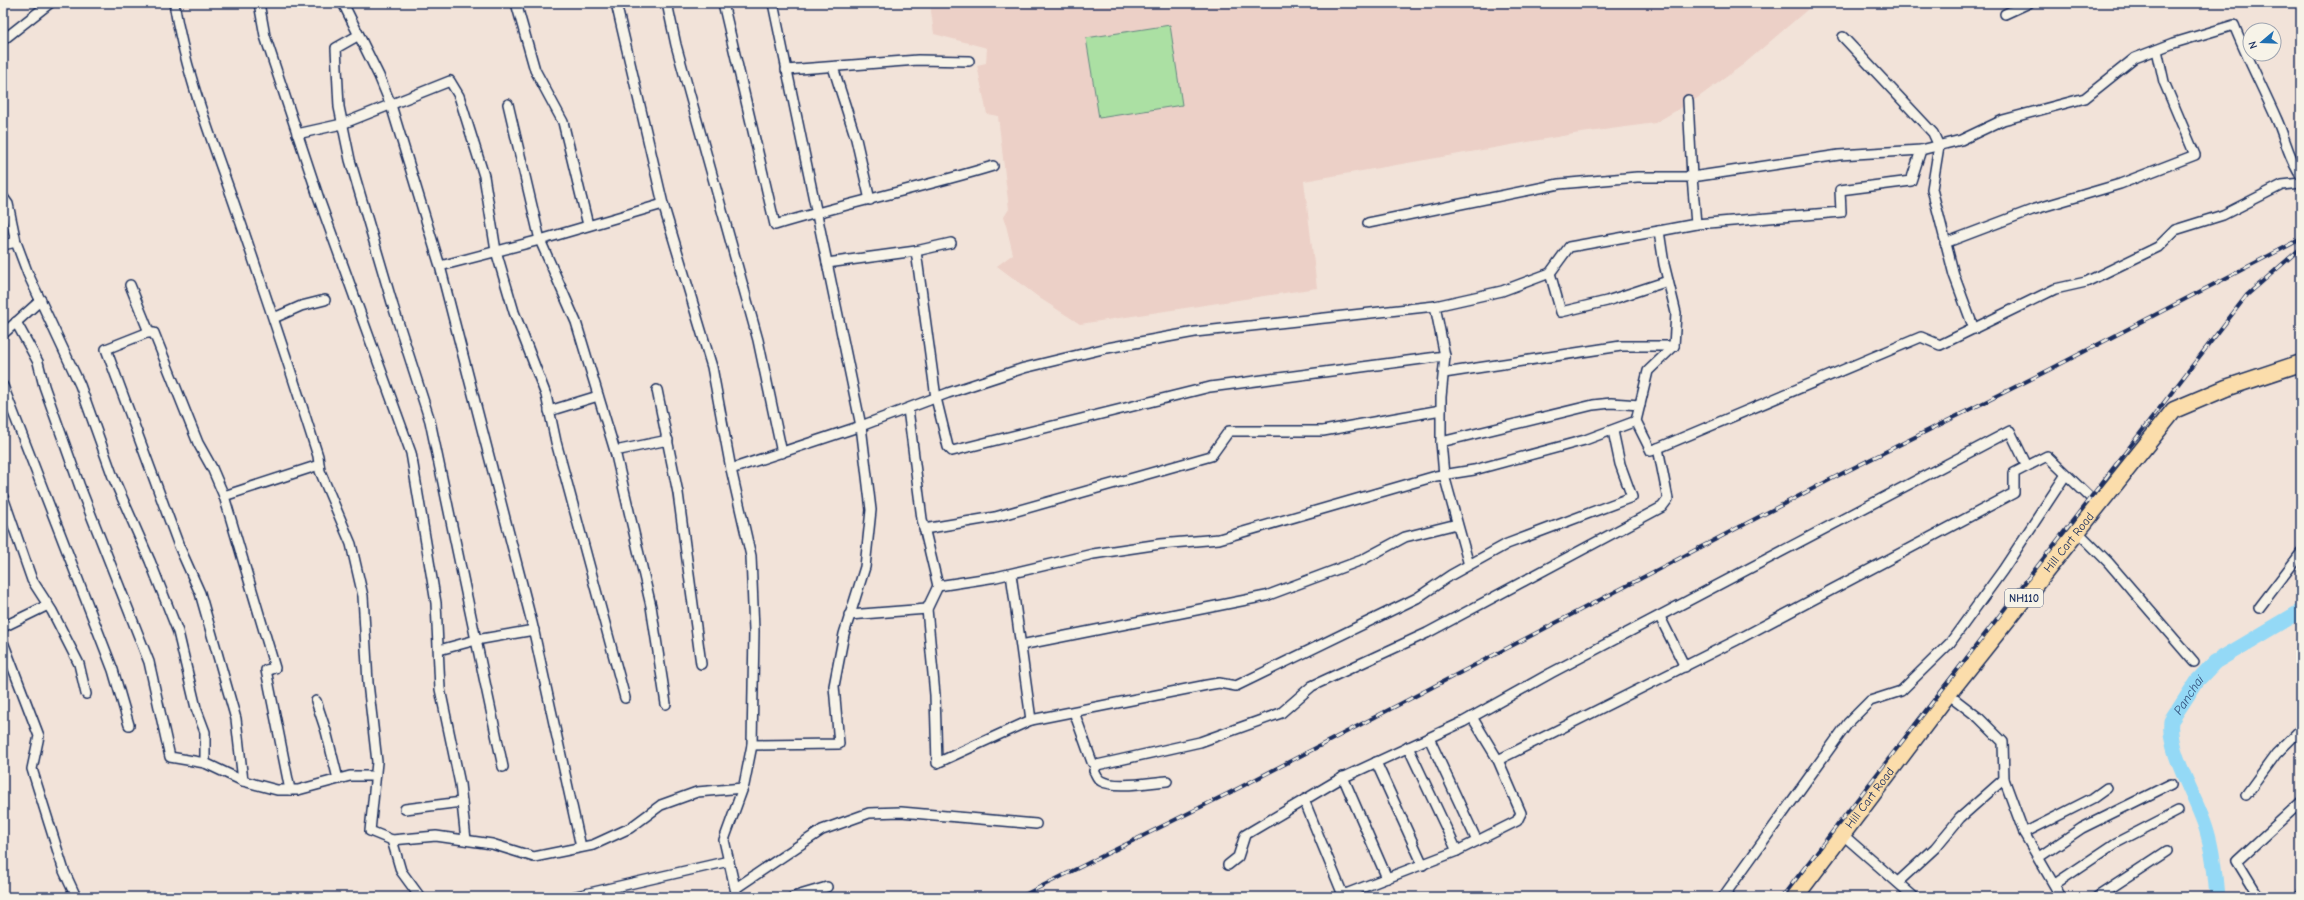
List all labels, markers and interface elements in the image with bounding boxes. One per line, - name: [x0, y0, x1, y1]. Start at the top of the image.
- north arrow: [2242, 22, 2282, 62]
- text: N: [2246, 40, 2260, 51]
- street label: Hill Cart Road: [2041, 510, 2097, 575]
- road number: NH110: [2005, 589, 2043, 607]
- water label: Panchai: [2170, 671, 2207, 717]
- street label: Hill Cart Road: [1842, 765, 1897, 831]

